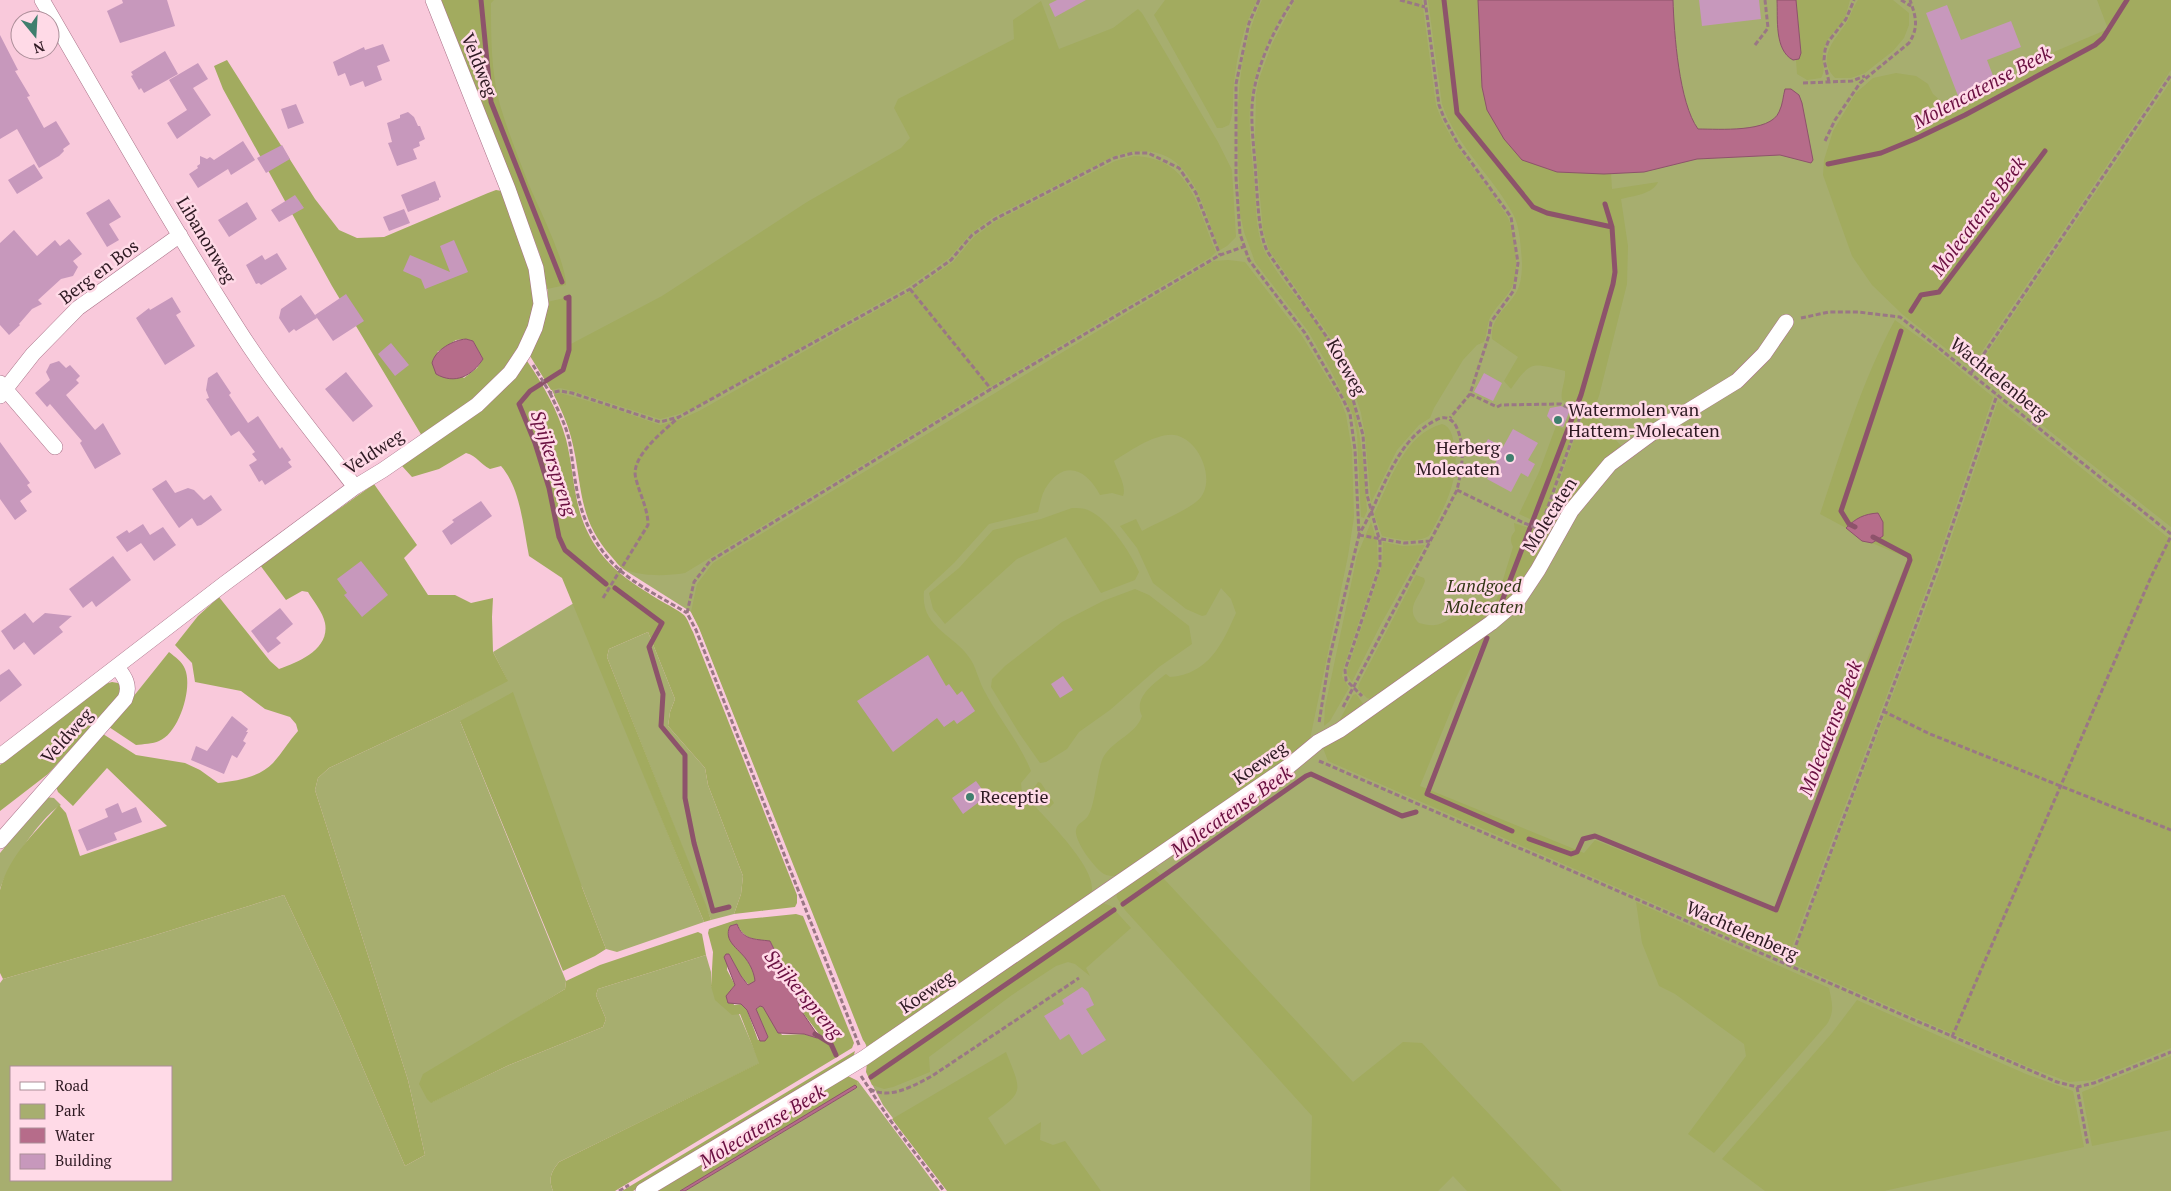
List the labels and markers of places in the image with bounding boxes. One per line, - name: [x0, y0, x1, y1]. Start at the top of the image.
- place label: Watermolen van Hattem-Molecaten: [1568, 397, 1720, 442]
- marker: Watermolen van Hattem-Molecaten: [1552, 414, 1564, 426]
- place label: Herberg Molecaten: [1416, 435, 1501, 480]
- marker: Herberg Molecaten: [1504, 452, 1516, 464]
- place label: Receptie: [980, 784, 1048, 808]
- marker: Receptie: [964, 791, 976, 803]

